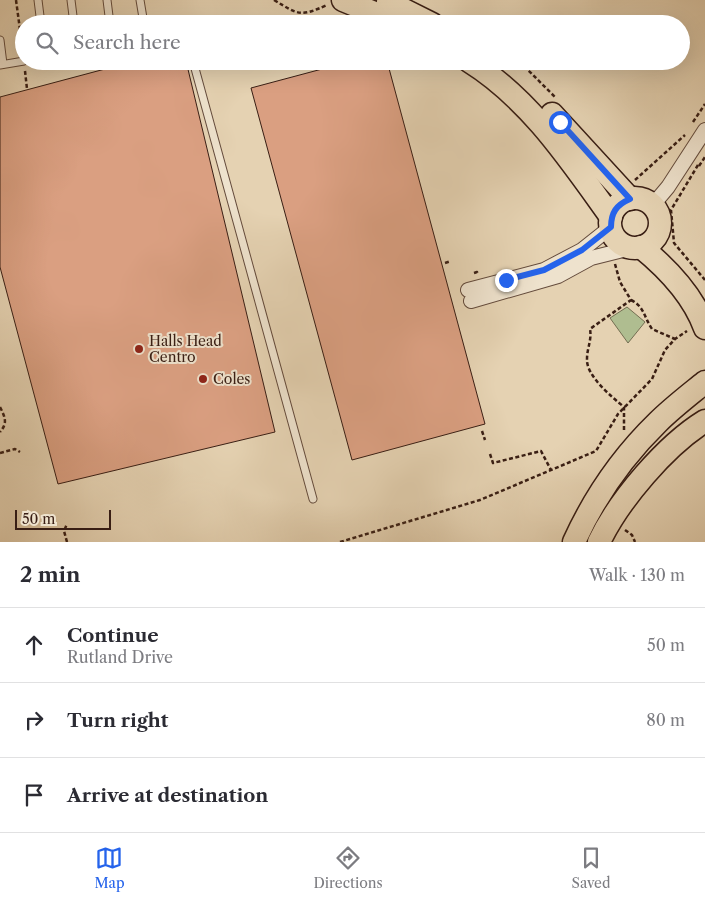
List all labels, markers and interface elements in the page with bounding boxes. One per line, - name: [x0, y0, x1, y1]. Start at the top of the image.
- search box: [15, 15, 690, 70]
- icon: search: [33, 29, 61, 57]
- text: Search here: [73, 31, 181, 54]
- route start: [549, 111, 572, 134]
- route end: [495, 269, 518, 292]
- place label: Halls Head Centro: [149, 332, 222, 366]
- marker: Halls Head Centro: [133, 343, 145, 355]
- place label: Coles: [213, 370, 250, 388]
- marker: Coles: [197, 373, 209, 385]
- scale bar: [15, 507, 111, 530]
- text: 50 m: [22, 510, 55, 528]
- text: 2 min: [20, 562, 80, 587]
- text: Walk · 130 m: [589, 565, 685, 585]
- text: Continue: [67, 624, 159, 647]
- icon: ahead: [20, 631, 48, 659]
- text: 50 m: [647, 635, 685, 655]
- text: Rutland Drive: [67, 647, 173, 667]
- icon: right: [20, 706, 48, 734]
- text: Turn right: [67, 709, 168, 732]
- text: 80 m: [646, 710, 685, 730]
- icon: arrive: [20, 781, 48, 809]
- text: Arrive at destination: [67, 784, 268, 807]
- tab: Map: [94, 844, 125, 892]
- tab: Directions: [313, 844, 383, 892]
- tab: Saved: [572, 844, 610, 892]

